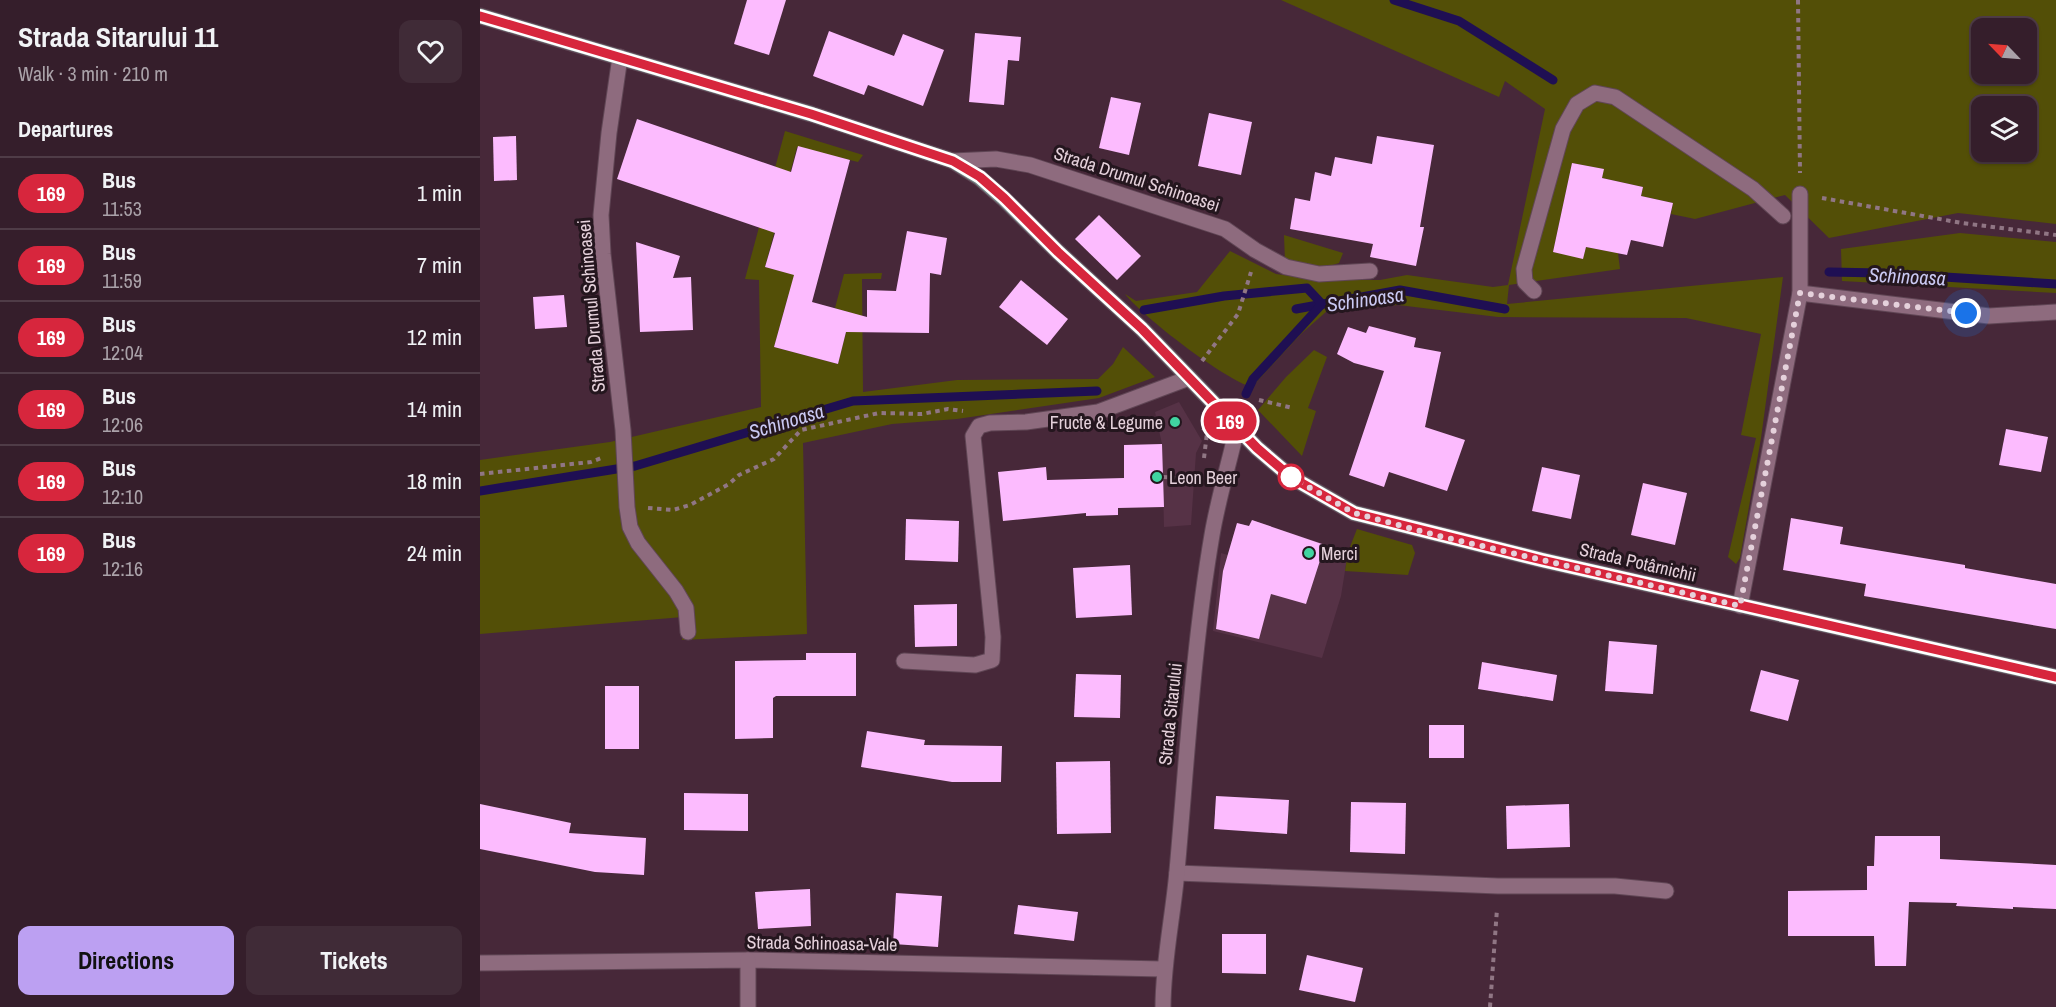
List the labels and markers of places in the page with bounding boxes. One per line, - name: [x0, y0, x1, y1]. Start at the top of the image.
- place label: Fructe & Legume: [1050, 410, 1163, 435]
- marker: Fructe & Legume: [1168, 415, 1182, 429]
- unlabelled marker: [1278, 464, 1304, 490]
- place label: Leon Beer: [1169, 465, 1237, 490]
- marker: Leon Beer: [1150, 470, 1164, 484]
- place label: Merci: [1321, 541, 1358, 566]
- marker: Merci: [1302, 546, 1316, 560]

